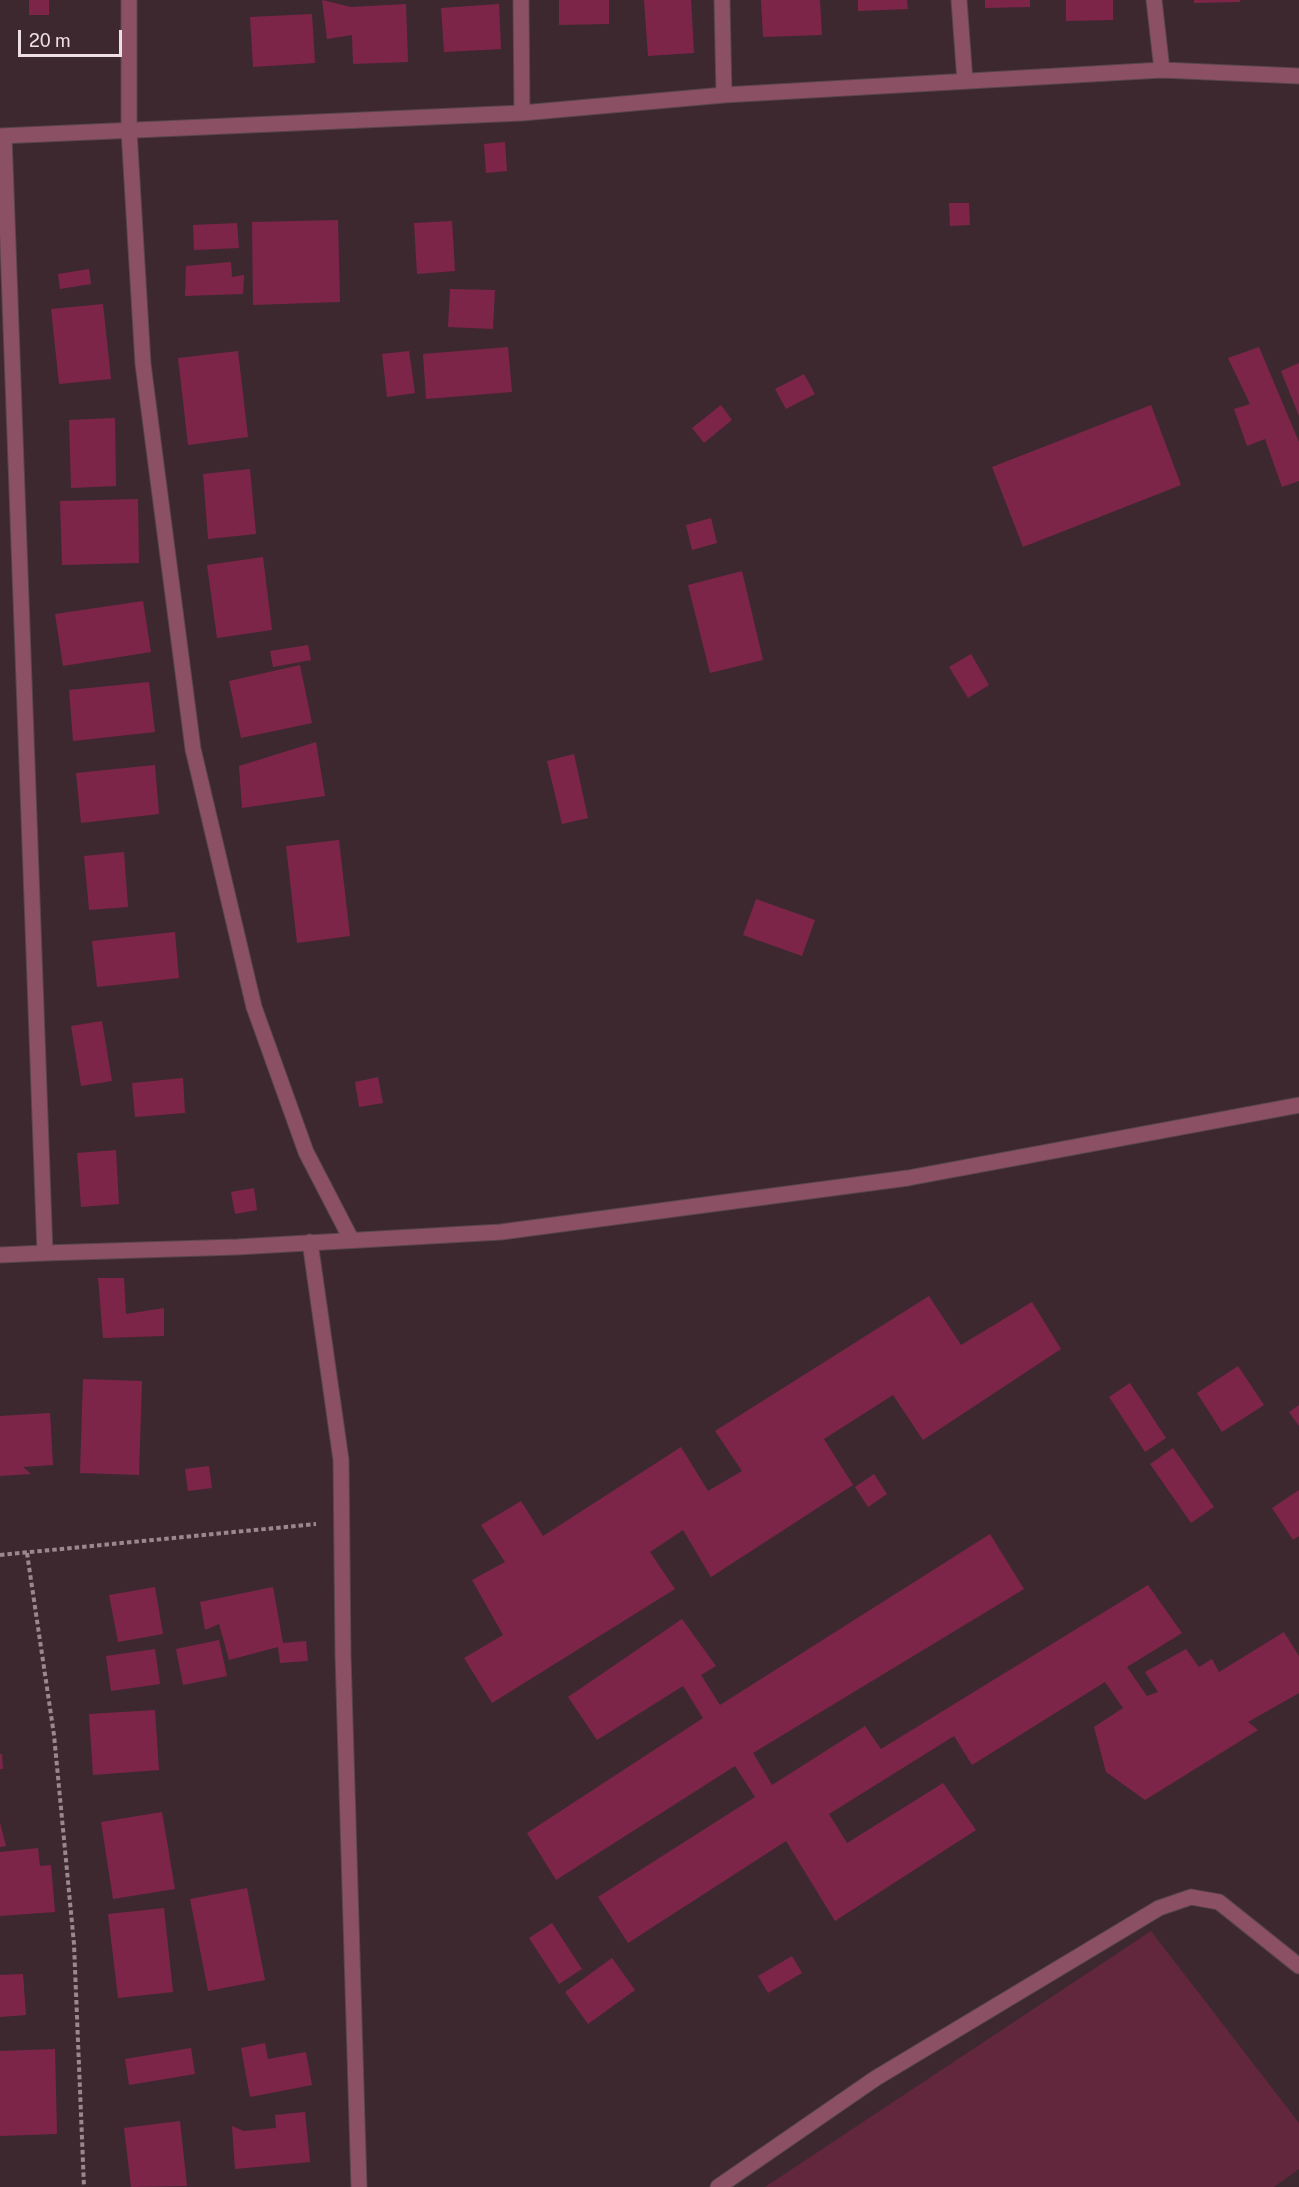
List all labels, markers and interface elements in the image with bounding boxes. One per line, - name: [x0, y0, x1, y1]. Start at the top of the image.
- scale bar: [21, 18, 124, 56]
- text: 20 m: [29, 30, 71, 51]

